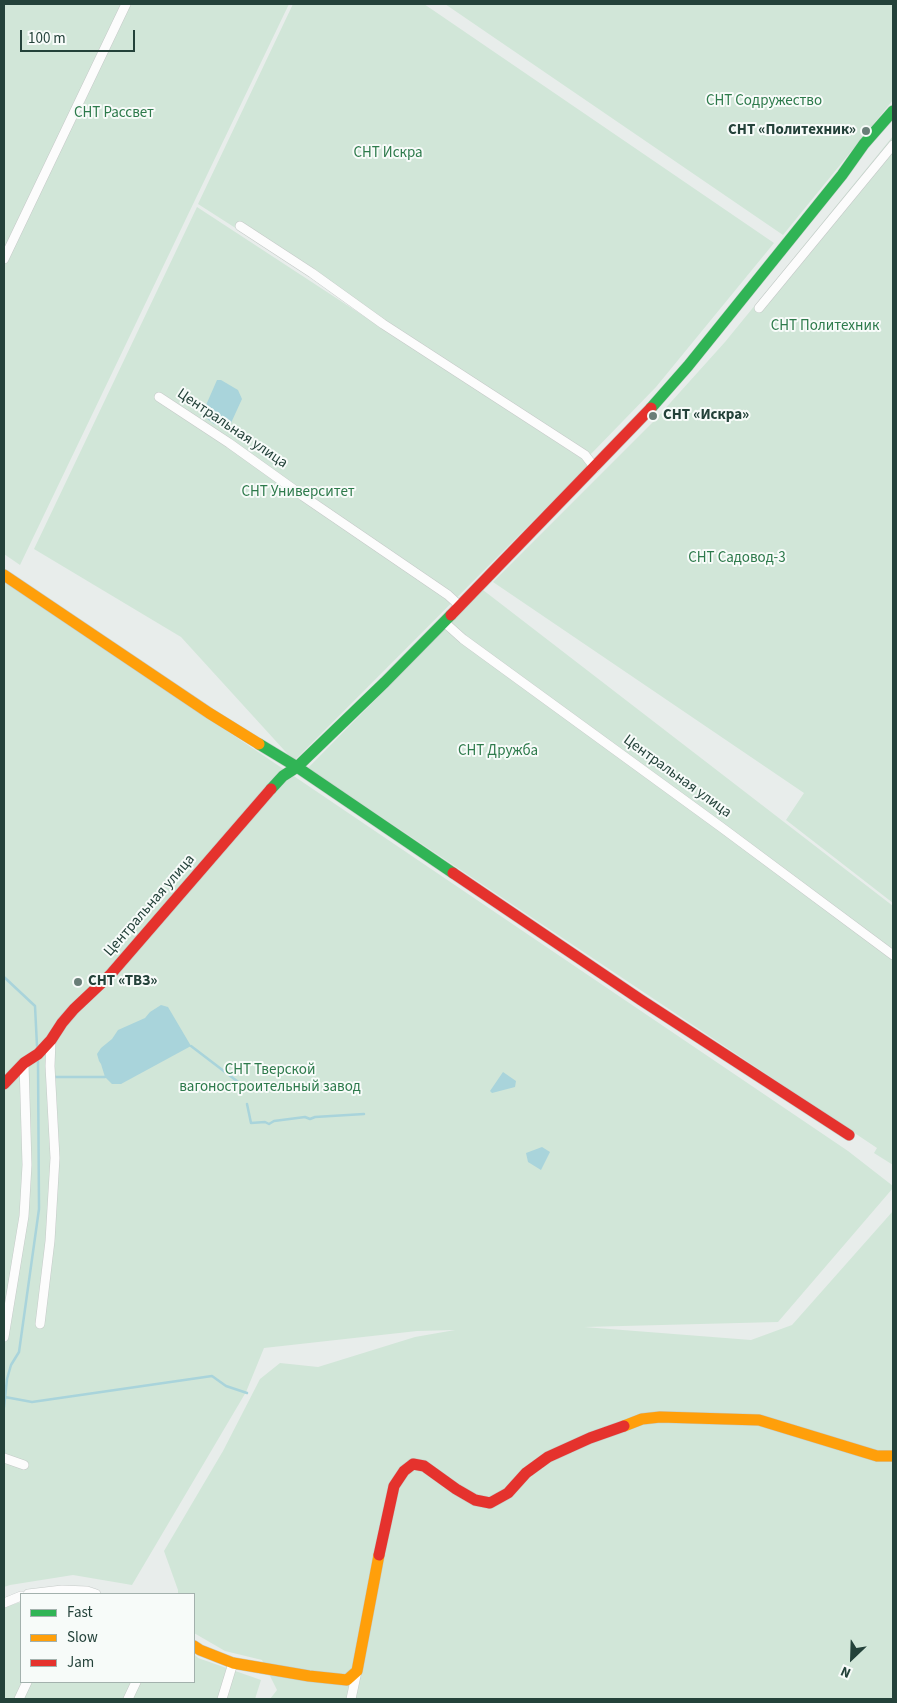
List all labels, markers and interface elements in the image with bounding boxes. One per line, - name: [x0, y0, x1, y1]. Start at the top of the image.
- scale bar: [22, 20, 138, 52]
- text: 100 m: [28, 28, 66, 49]
- park label: СНТ Содружество: [706, 93, 822, 111]
- park label: СНТ Рассвет: [74, 105, 154, 123]
- place label: СНТ «Политехник»: [728, 122, 856, 140]
- marker: СНТ «Политехник»: [860, 125, 872, 137]
- park label: СНТ Искра: [353, 145, 423, 163]
- park label: СНТ Политехник: [771, 318, 879, 336]
- street label: Центральная улица: [173, 385, 291, 473]
- place label: СНТ «Искра»: [663, 407, 749, 425]
- marker: СНТ «Искра»: [647, 410, 659, 422]
- park label: СНТ Университет: [241, 484, 355, 502]
- park label: СНТ Садовод-3: [688, 550, 786, 568]
- street label: Центральная улица: [619, 732, 735, 822]
- park label: СНТ Дружба: [458, 743, 538, 761]
- street label: Центральная улица: [101, 851, 199, 961]
- place label: СНТ «ТВЗ»: [88, 973, 157, 991]
- marker: СНТ «ТВЗ»: [72, 976, 84, 988]
- park label: СНТ Тверской вагоностроительный завод: [179, 1062, 361, 1097]
- legend: [20, 1593, 195, 1683]
- text: Fast: [67, 1602, 93, 1623]
- text: Slow: [67, 1627, 98, 1648]
- north arrow: [827, 1633, 877, 1683]
- text: Jam: [67, 1652, 94, 1673]
- text: N: [838, 1661, 854, 1683]

